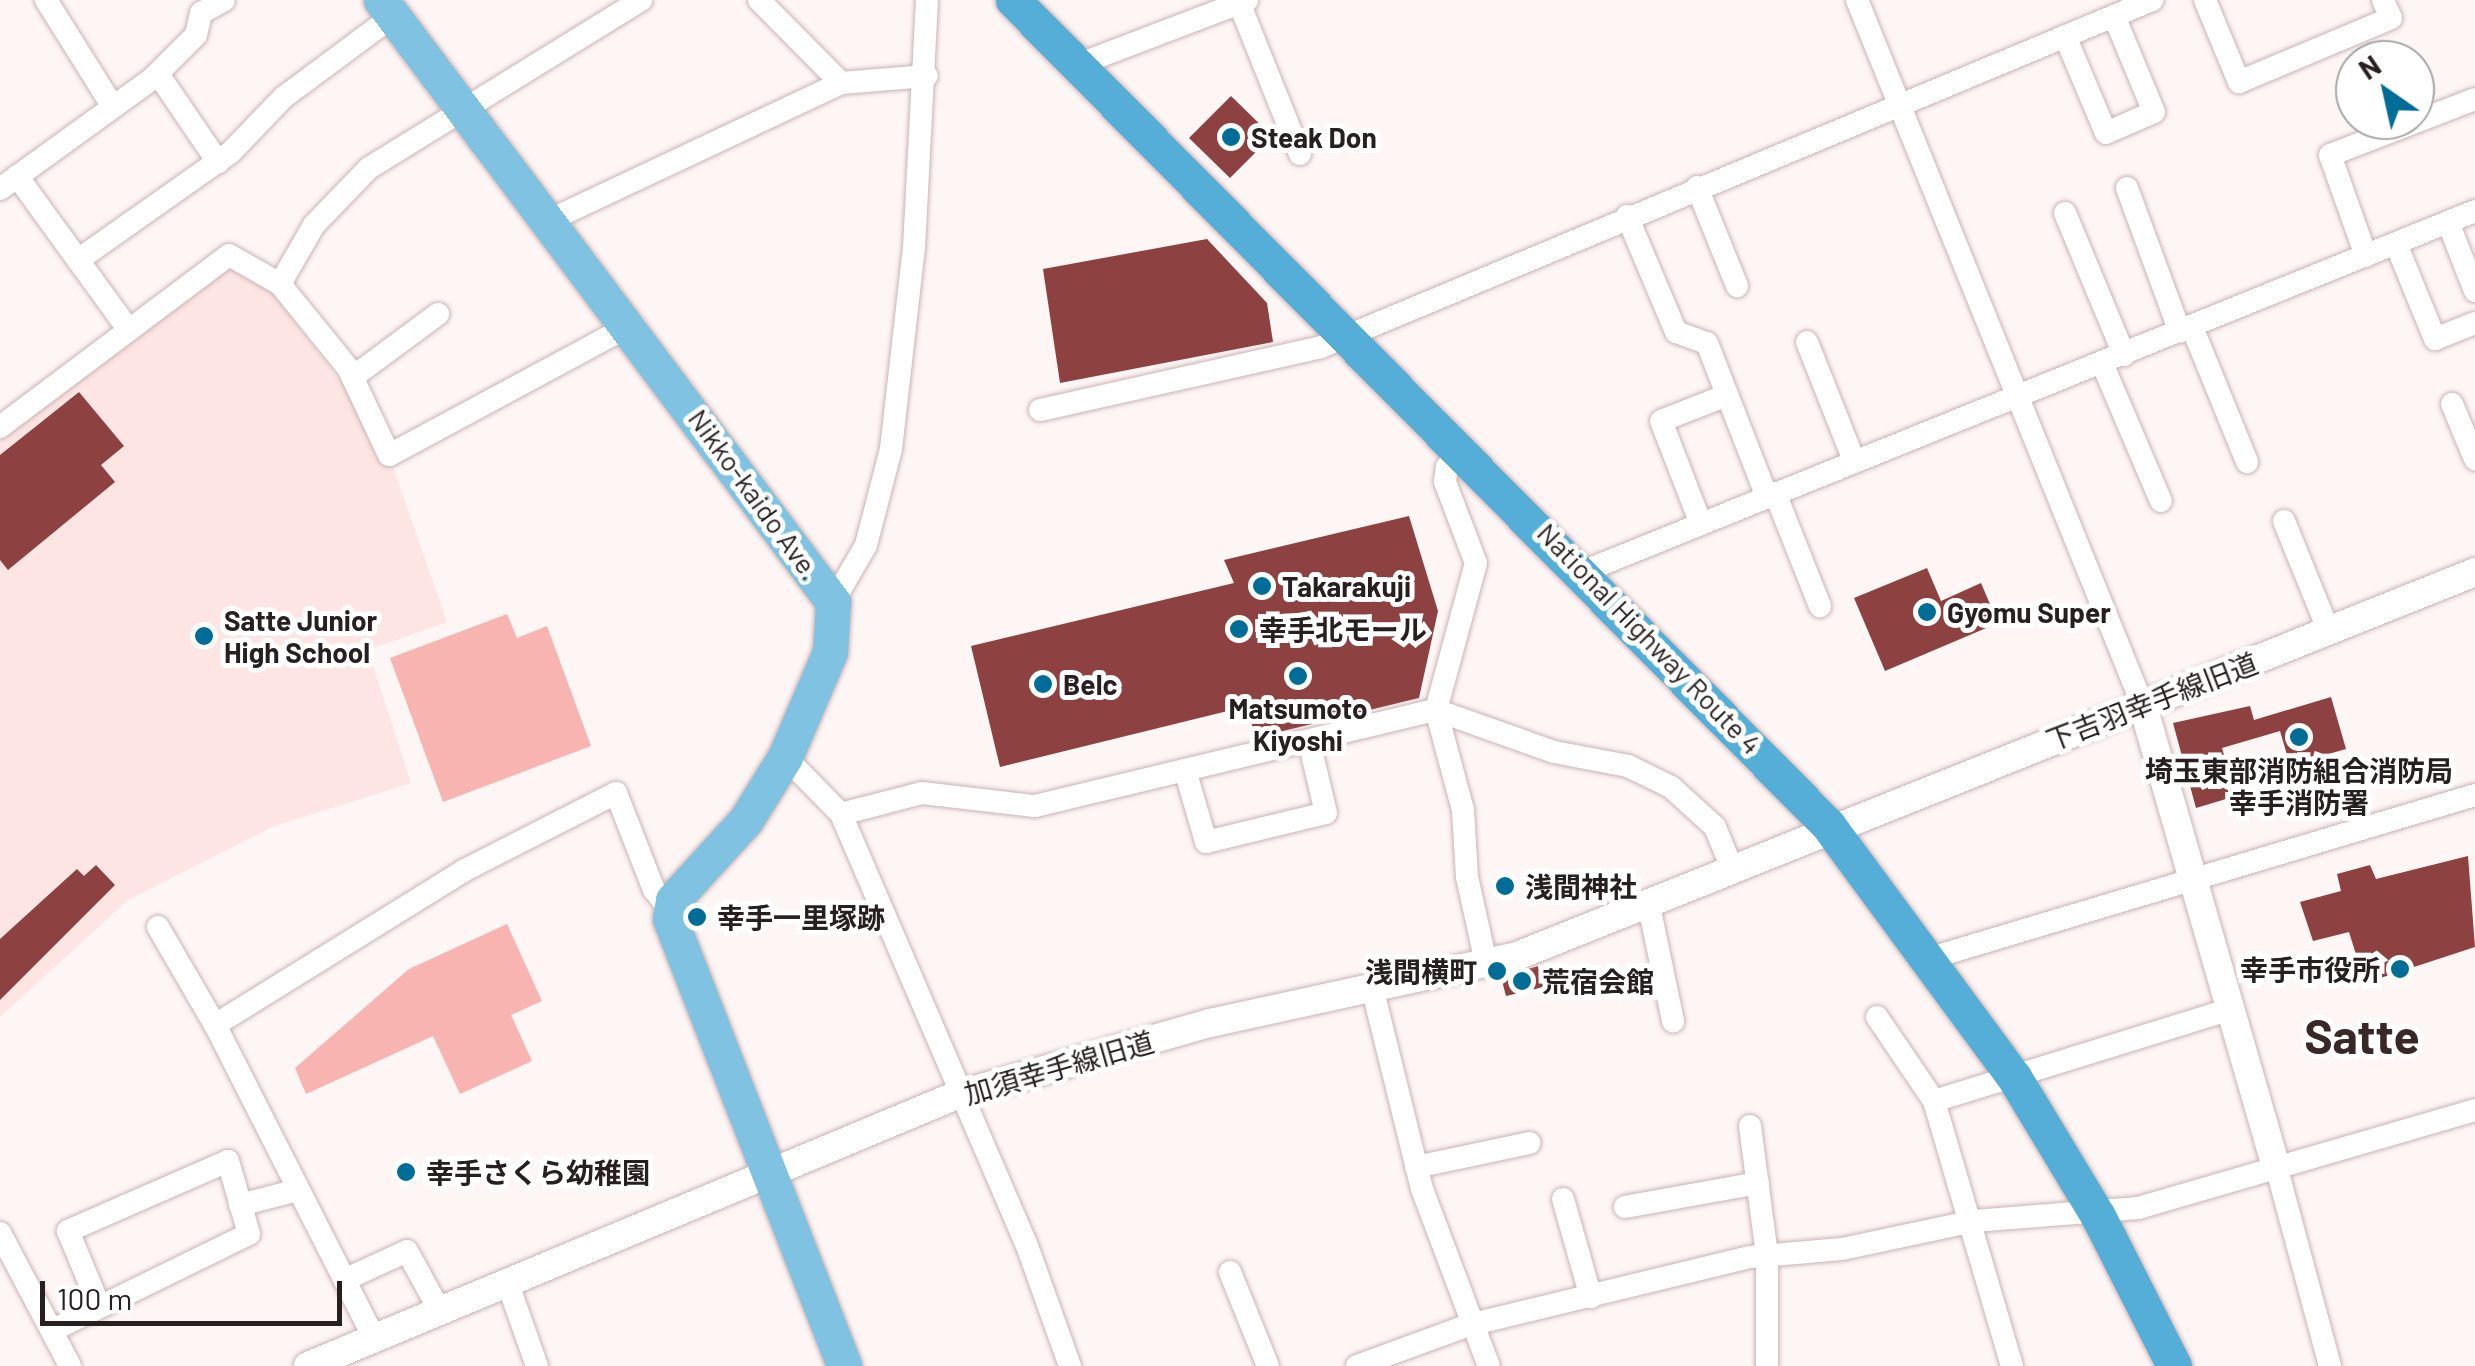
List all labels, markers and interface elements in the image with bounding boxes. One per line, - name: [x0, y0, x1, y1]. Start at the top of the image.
- north arrow: [2335, 40, 2435, 140]
- text: N: [2352, 47, 2387, 86]
- place label: Steak Don: [1251, 120, 1377, 154]
- marker: Steak Don: [1220, 126, 1242, 148]
- street label: Nikko-kaido Ave.: [682, 402, 828, 586]
- street label: National Highway Route 4: [1531, 516, 1769, 760]
- place label: Takarakuji: [1282, 569, 1411, 603]
- marker: Takarakuji: [1251, 575, 1273, 597]
- place label: Gyomu Super: [1947, 595, 2111, 629]
- marker: Gyomu Super: [1916, 601, 1938, 623]
- place label: Satte Junior High School: [224, 603, 377, 669]
- place label: 幸手北モール: [1259, 612, 1427, 646]
- marker: 幸手北モール: [1228, 618, 1250, 640]
- marker: Satte Junior High School: [193, 625, 215, 647]
- street label: 下吉羽幸手線旧道: [2041, 645, 2263, 757]
- marker: Matsumoto Kiyoshi: [1287, 665, 1309, 687]
- place label: Belc: [1063, 667, 1118, 701]
- marker: Belc: [1032, 673, 1054, 695]
- place label: Matsumoto Kiyoshi: [1229, 691, 1367, 757]
- marker: 埼玉東部消防組合消防局 幸手消防署: [2288, 726, 2310, 748]
- place label: 埼玉東部消防組合消防局 幸手消防署: [2145, 753, 2453, 819]
- place label: 浅間神社: [1525, 869, 1637, 903]
- marker: 浅間神社: [1494, 875, 1516, 897]
- place label: 幸手一里塚跡: [717, 900, 885, 934]
- marker: 幸手一里塚跡: [686, 906, 708, 928]
- place label: 幸手市役所: [2240, 952, 2380, 986]
- place label: 浅間横町: [1365, 954, 1477, 988]
- marker: 幸手市役所: [2389, 958, 2411, 980]
- marker: 浅間横町: [1486, 960, 1508, 982]
- place label: 荒宿会館: [1542, 964, 1654, 998]
- marker: 荒宿会館: [1511, 970, 1533, 992]
- district label: Satte: [2304, 1007, 2420, 1065]
- street label: 加須幸手線旧道: [960, 1024, 1158, 1110]
- place label: 幸手さくら幼稚園: [426, 1155, 650, 1189]
- marker: 幸手さくら幼稚園: [395, 1161, 417, 1183]
- scale bar: [45, 1261, 348, 1323]
- text: 100 m: [57, 1280, 132, 1316]

